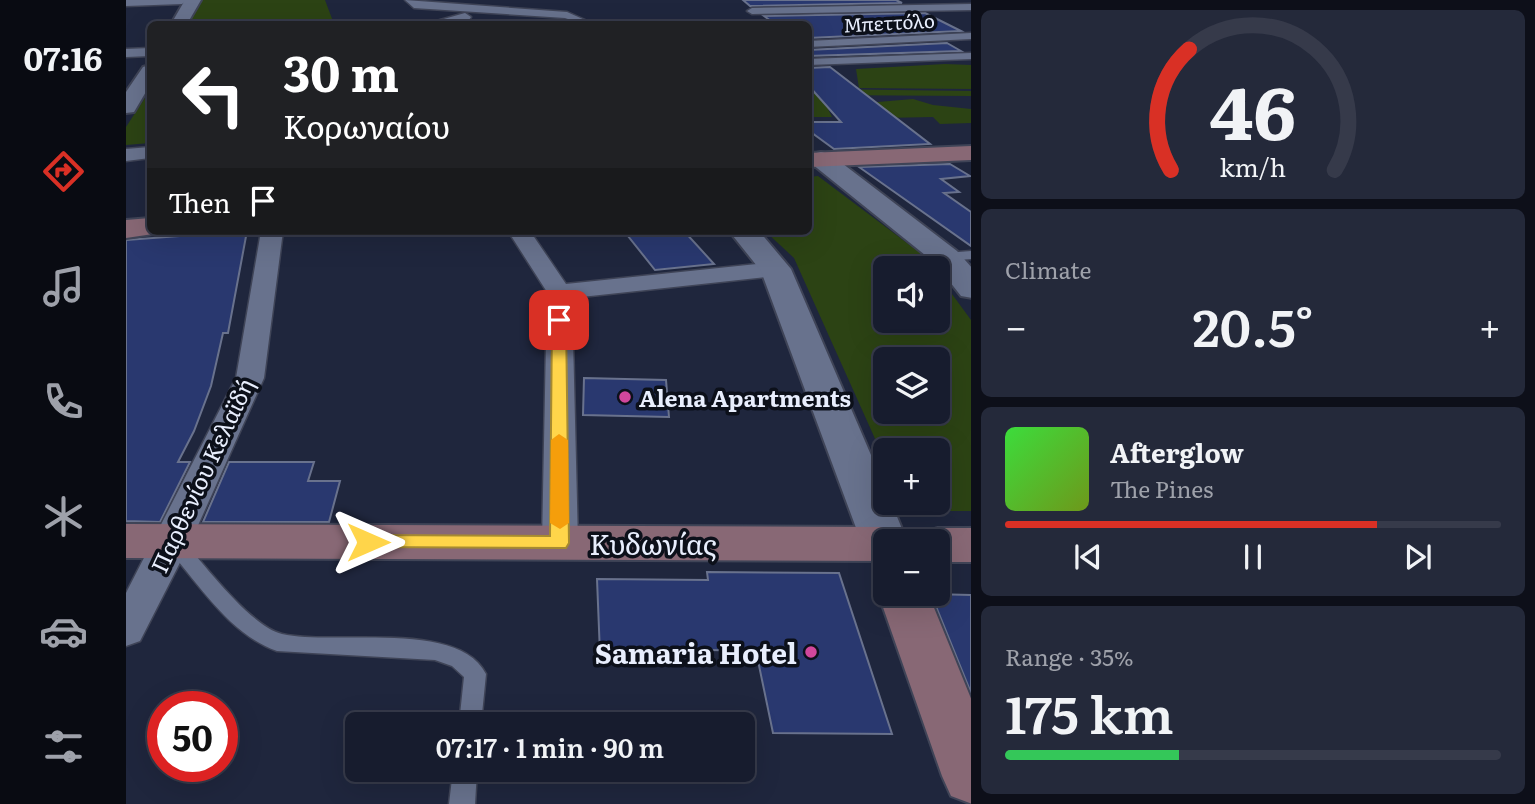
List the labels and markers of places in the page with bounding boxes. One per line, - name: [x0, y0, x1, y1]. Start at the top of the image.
- pin: [529, 290, 589, 350]
- place label: Alena Apartments: [639, 380, 851, 414]
- marker: Alena Apartments: [617, 389, 633, 405]
- place label: Samaria Hotel: [595, 631, 797, 673]
- marker: Samaria Hotel: [803, 644, 819, 660]

